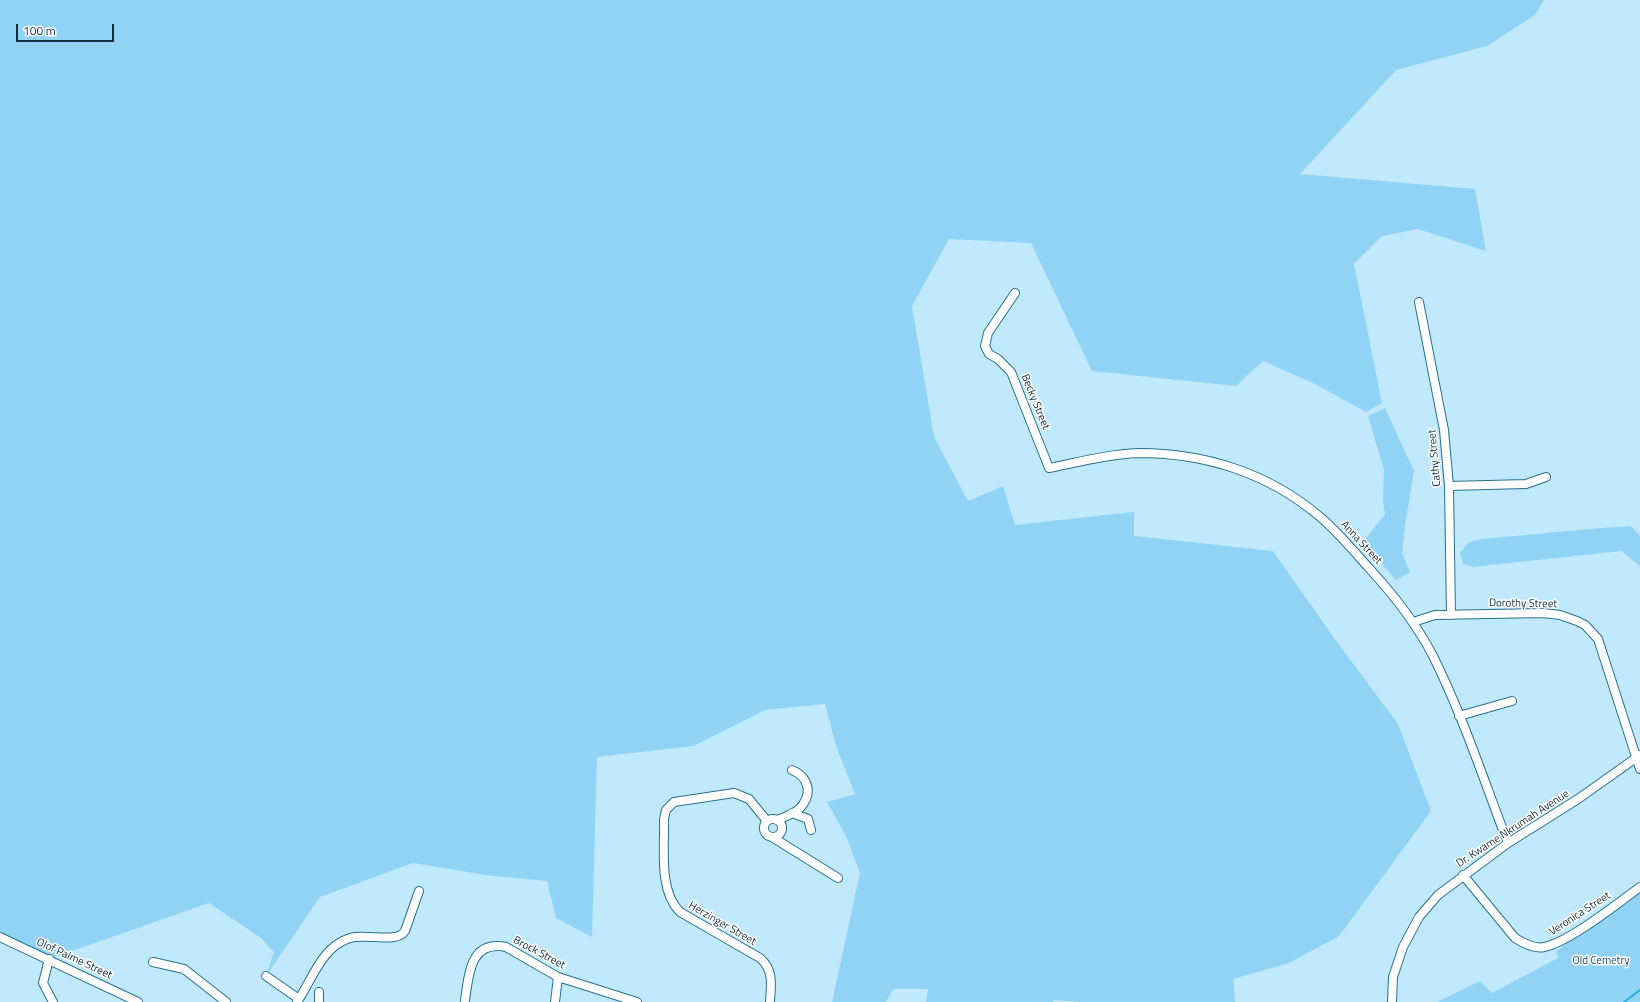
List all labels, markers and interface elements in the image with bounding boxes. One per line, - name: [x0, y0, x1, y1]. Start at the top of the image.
- scale bar: [18, 16, 116, 42]
- text: 100 m: [23, 21, 56, 40]
- street label: Becky Street: [1018, 372, 1052, 432]
- street label: Cathy Street: [1426, 429, 1444, 487]
- street label: Anna Street: [1338, 519, 1384, 567]
- street label: Dorothy Street: [1489, 597, 1557, 611]
- street label: Dr. Kwame Nkrumah Avenue: [1454, 788, 1572, 870]
- street label: Veronica Street: [1547, 889, 1613, 939]
- street label: Herzinger Street: [686, 899, 758, 949]
- street label: Brock Street: [511, 934, 567, 972]
- street label: Olof Palme Street: [34, 936, 114, 982]
- park label: Old Cemetry: [1572, 954, 1630, 968]

